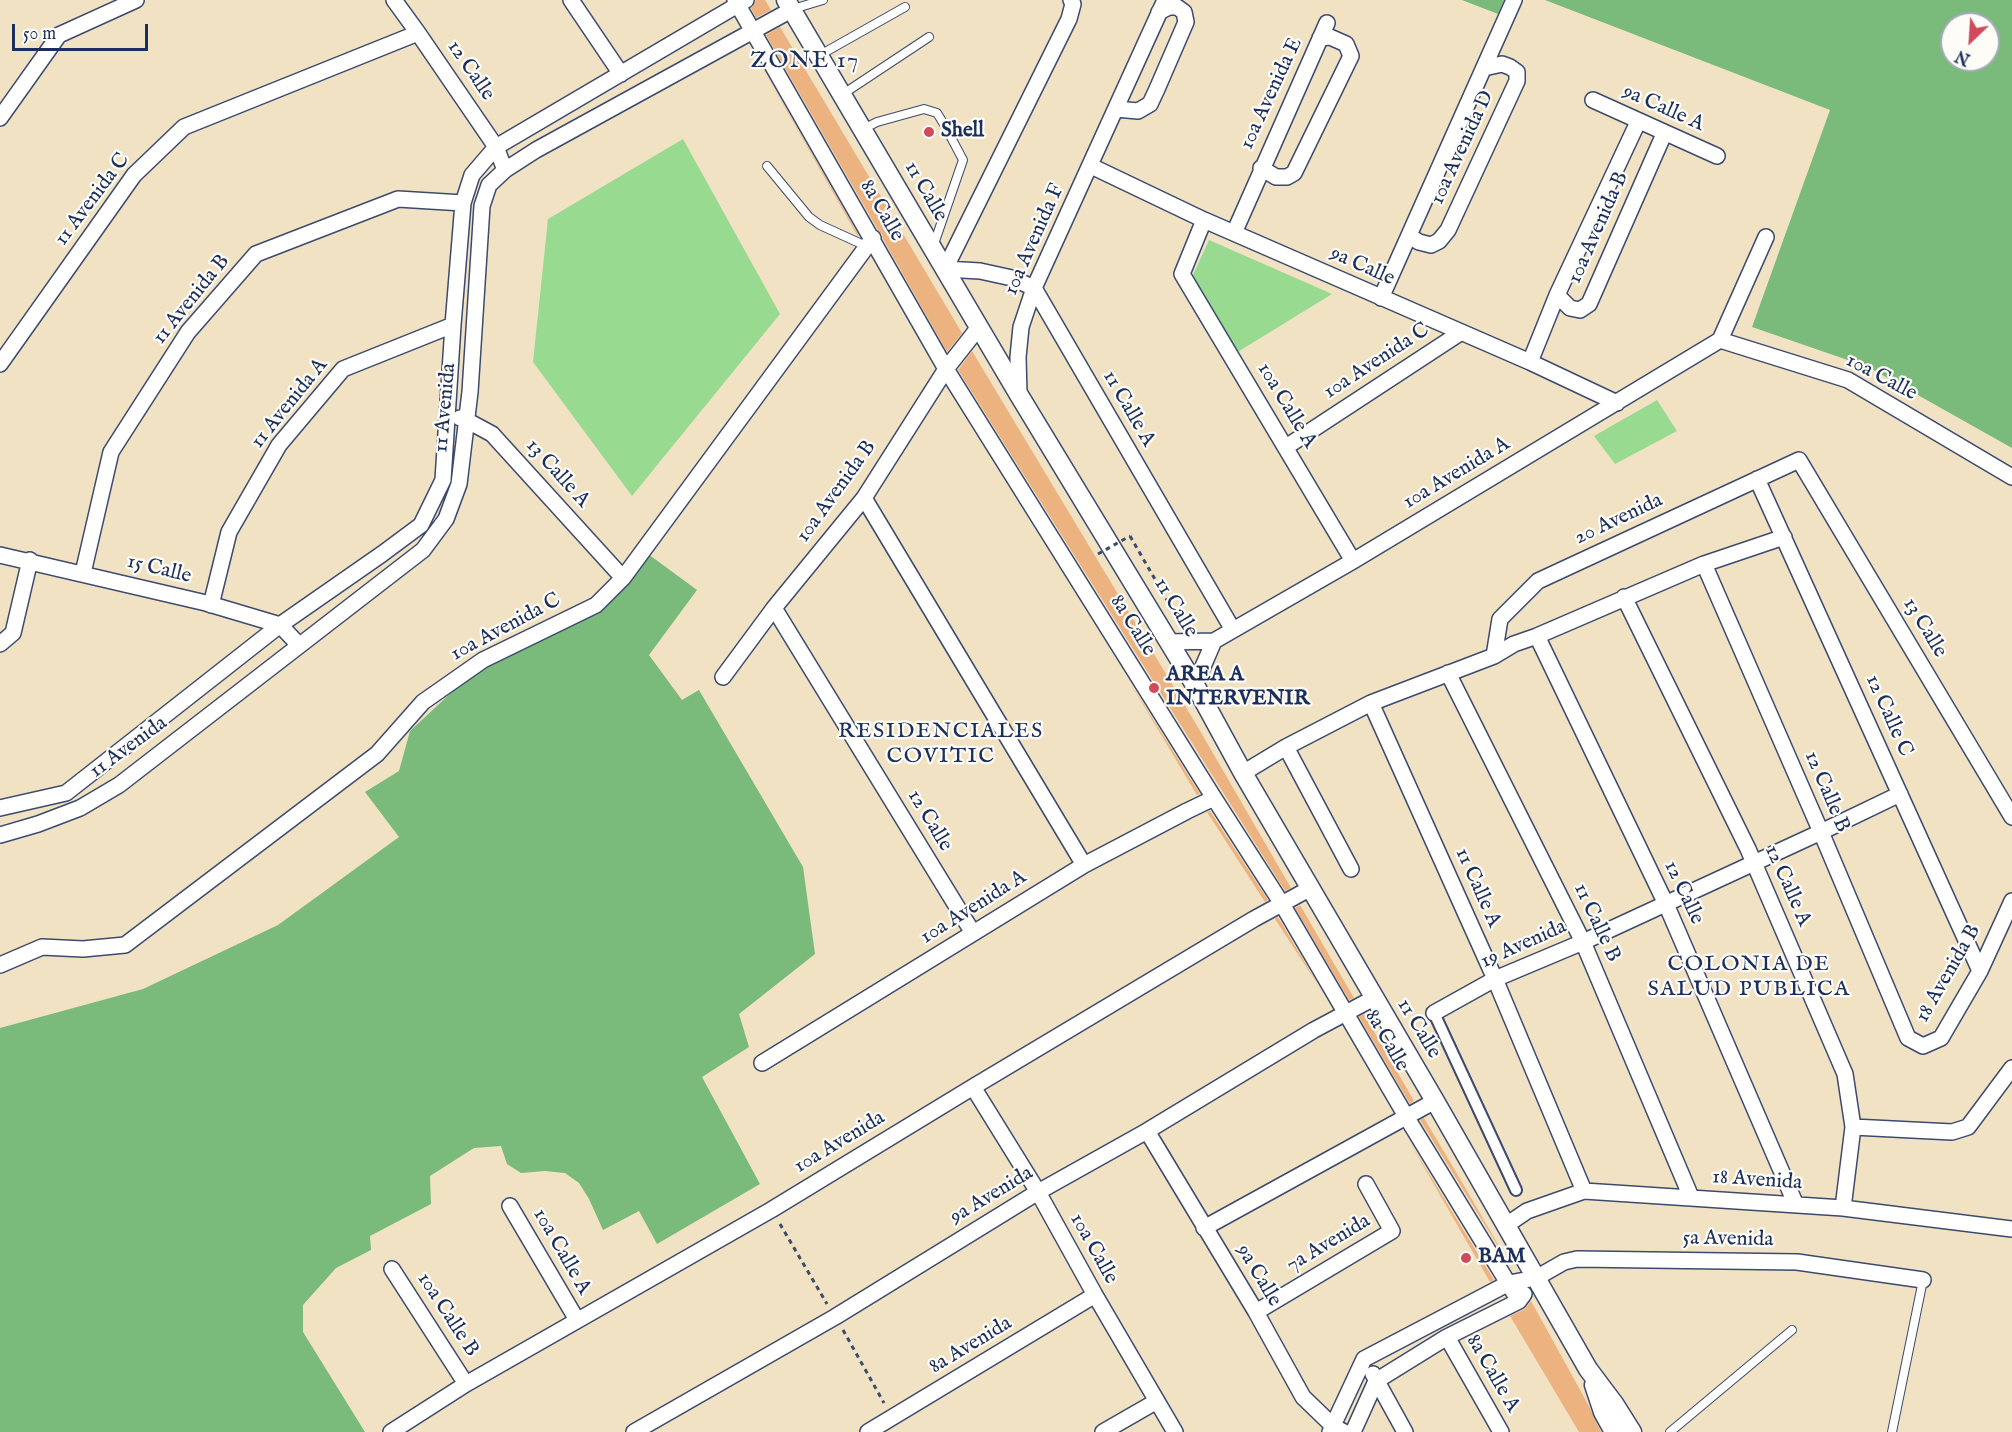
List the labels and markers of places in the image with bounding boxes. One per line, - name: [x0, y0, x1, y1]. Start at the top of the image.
- place label: Shell: [941, 119, 984, 145]
- marker: Shell: [922, 125, 936, 139]
- place label: AREA A INTERVENIR: [1166, 663, 1310, 713]
- marker: AREA A INTERVENIR: [1147, 681, 1161, 695]
- place label: BAM: [1478, 1245, 1526, 1271]
- marker: BAM: [1459, 1251, 1473, 1265]

